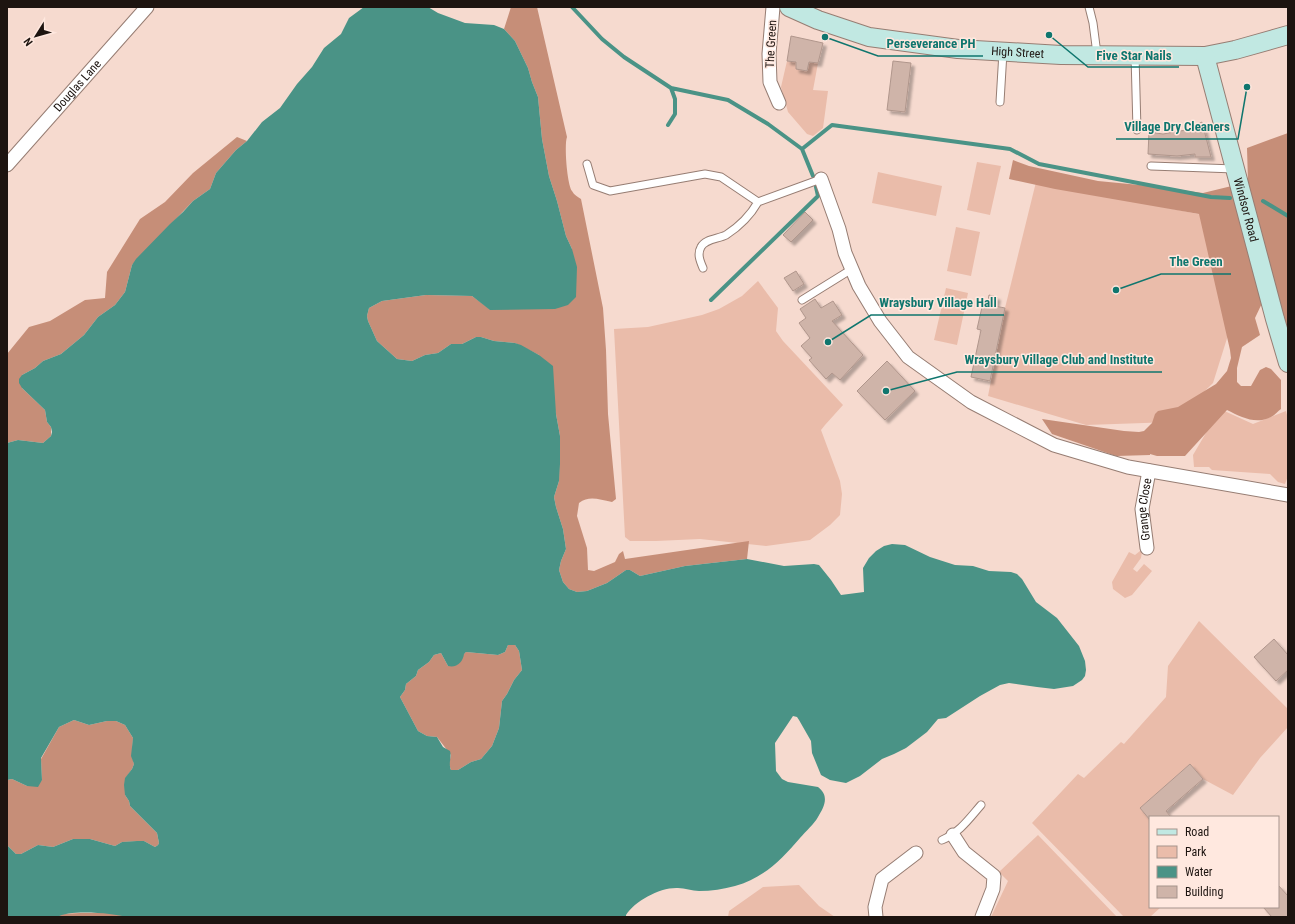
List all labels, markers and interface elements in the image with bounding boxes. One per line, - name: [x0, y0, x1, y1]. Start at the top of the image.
- north arrow: [16, 16, 56, 56]
- street label: The Green: [763, 19, 779, 68]
- callout: Perseverance PH: [878, 31, 983, 56]
- text: N: [21, 35, 36, 48]
- text: Perseverance PH: [886, 36, 976, 51]
- callout: Five Star Nails: [1088, 42, 1179, 67]
- street label: High Street: [991, 44, 1045, 61]
- text: Five Star Nails: [1096, 48, 1172, 63]
- street label: Douglas Lane: [51, 57, 104, 114]
- callout: Village Dry Cleaners: [1116, 114, 1238, 139]
- text: Village Dry Cleaners: [1124, 119, 1230, 134]
- street label: Windsor Road: [1231, 176, 1261, 243]
- callout: The Green: [1161, 249, 1231, 274]
- text: The Green: [1169, 254, 1223, 269]
- callout: Wraysbury Village Hall: [871, 290, 1004, 315]
- text: Wraysbury Village Hall: [879, 295, 997, 310]
- callout: Wraysbury Village Club and Institute: [957, 347, 1162, 372]
- text: Wraysbury Village Club and Institute: [965, 352, 1153, 367]
- street label: Grange Close: [1135, 477, 1155, 542]
- legend: [1149, 816, 1279, 908]
- text: Road: [1185, 825, 1209, 839]
- text: Park: [1185, 845, 1207, 859]
- text: Water: [1185, 865, 1213, 879]
- text: Building: [1185, 885, 1223, 899]

